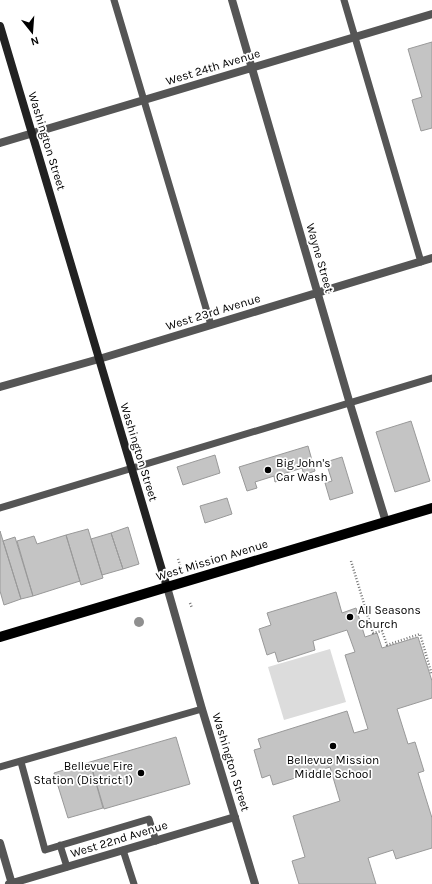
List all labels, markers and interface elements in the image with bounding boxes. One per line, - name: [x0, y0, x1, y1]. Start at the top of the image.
- north arrow: [12, 12, 52, 52]
- text: N: [29, 34, 40, 48]
- street label: West 24th Avenue: [164, 46, 262, 88]
- street label: Washington Street: [25, 90, 69, 192]
- street label: Wayne Street: [303, 222, 337, 295]
- street label: West 23rd Avenue: [164, 291, 262, 333]
- street label: Washington Street: [117, 401, 161, 503]
- place label: Big John's Car Wash: [276, 456, 330, 484]
- marker: Big John's Car Wash: [263, 465, 273, 475]
- street label: West Mission Avenue: [154, 536, 270, 584]
- place label: All Seasons Church: [358, 603, 421, 631]
- marker: All Seasons Church: [345, 612, 355, 622]
- street label: Washington Street: [209, 711, 253, 813]
- marker: Bellevue Mission Middle School: [328, 741, 338, 751]
- place label: Bellevue Mission Middle School: [287, 753, 379, 781]
- place label: Bellevue Fire Station (District 1): [34, 759, 133, 787]
- marker: Bellevue Fire Station (District 1): [136, 768, 146, 778]
- street label: West 22nd Avenue: [69, 818, 169, 860]

